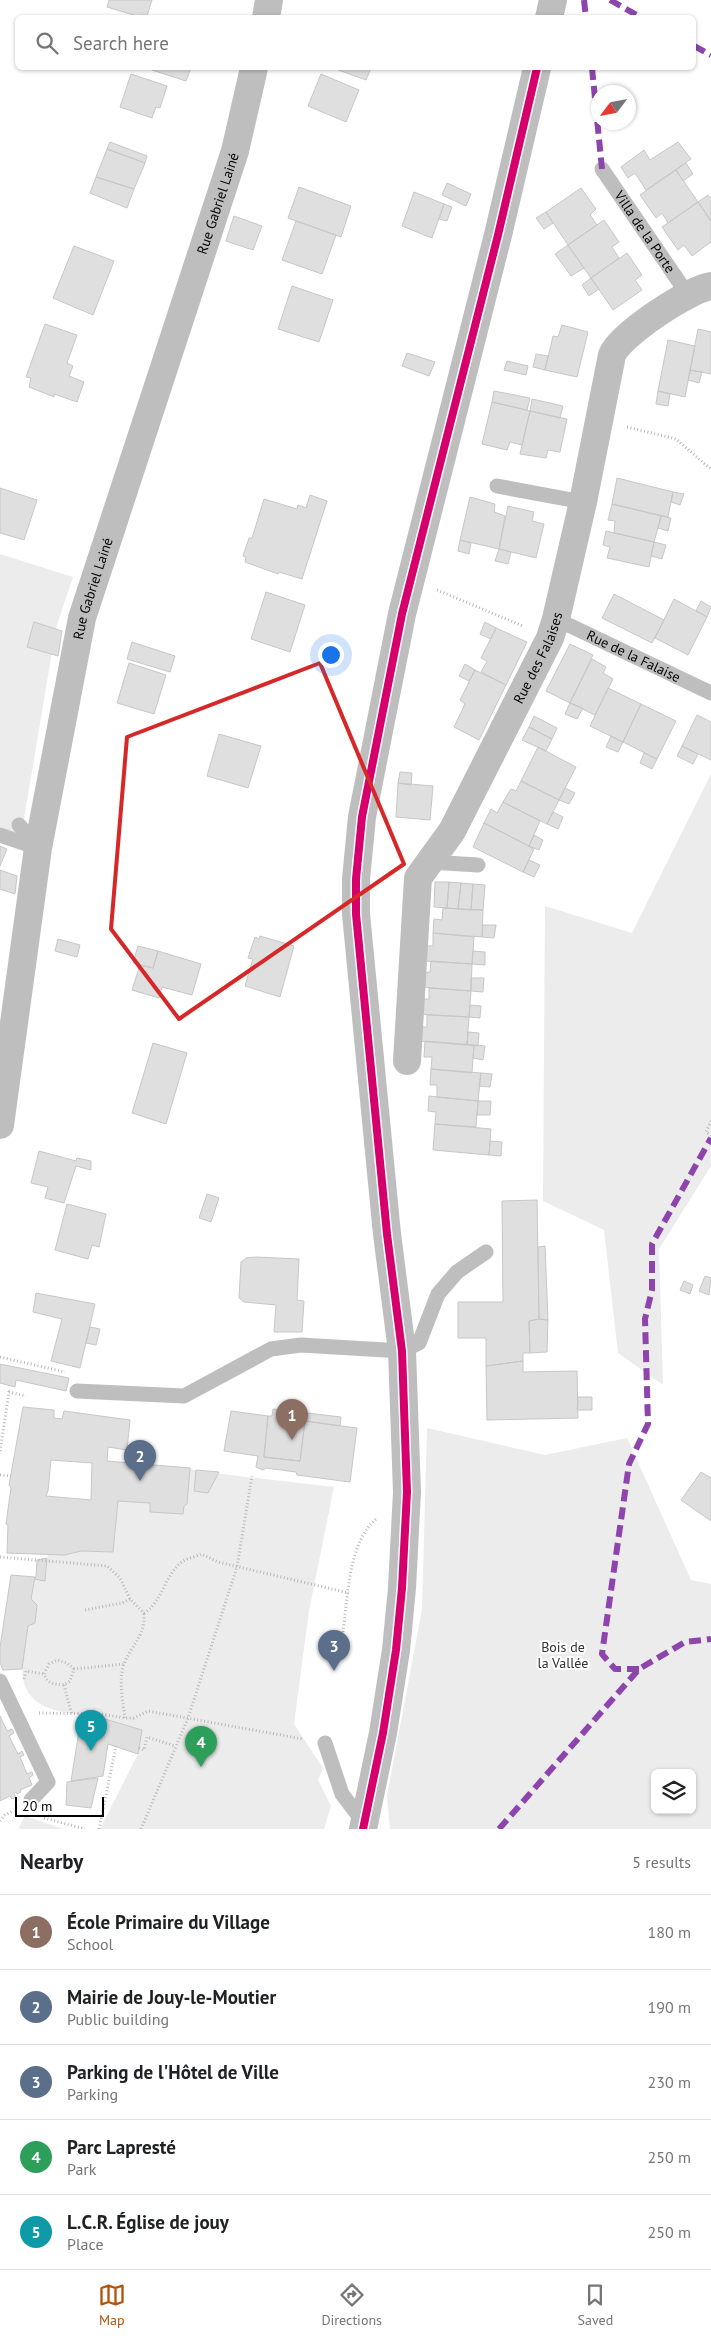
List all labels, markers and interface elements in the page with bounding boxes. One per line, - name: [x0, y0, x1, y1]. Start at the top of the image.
- search box: [15, 15, 696, 70]
- icon: search: [33, 29, 61, 57]
- text: Search here: [73, 31, 169, 55]
- north arrow: [591, 85, 636, 130]
- street label: Rue Gabriel Lainé: [193, 150, 243, 256]
- street label: Villa de la Porte: [610, 186, 679, 276]
- street label: Rue Gabriel Lainé: [69, 535, 117, 641]
- street label: Rue des Falaises: [509, 610, 566, 706]
- street label: Rue de la Falaise: [584, 626, 683, 686]
- your location: [318, 642, 344, 668]
- pin: 1: [276, 1399, 308, 1440]
- pin: 2: [124, 1440, 156, 1481]
- pin: 3: [318, 1630, 350, 1671]
- park label: Bois de la Vallée: [538, 1638, 588, 1672]
- pin: 5: [75, 1710, 107, 1751]
- pin: 4: [185, 1726, 217, 1767]
- map controls: [651, 1769, 696, 1814]
- button: layers: [651, 1769, 696, 1814]
- scale bar: [15, 1794, 104, 1817]
- text: 20 m: [22, 1797, 52, 1815]
- text: Nearby: [20, 1848, 83, 1875]
- text: 5 results: [632, 1852, 691, 1872]
- text: École Primaire du Village: [67, 1910, 270, 1934]
- text: 1: [31, 1922, 41, 1942]
- text: 180 m: [648, 1922, 691, 1942]
- text: School: [67, 1934, 113, 1954]
- text: Mairie de Jouy-le-Moutier: [67, 1985, 276, 2009]
- text: 2: [31, 1997, 41, 2017]
- text: 190 m: [648, 1997, 691, 2017]
- text: Public building: [67, 2009, 169, 2029]
- text: Parking de l'Hôtel de Ville: [67, 2060, 279, 2084]
- text: 3: [31, 2072, 41, 2092]
- text: 230 m: [648, 2072, 691, 2092]
- text: Parking: [67, 2084, 118, 2104]
- text: Parc Lapresté: [67, 2135, 176, 2159]
- text: 4: [31, 2147, 41, 2167]
- text: 250 m: [648, 2147, 691, 2167]
- text: Park: [67, 2159, 96, 2179]
- text: L.C.R. Église de jouy: [67, 2210, 229, 2234]
- text: 5: [31, 2222, 41, 2242]
- text: 250 m: [648, 2222, 691, 2242]
- text: Place: [67, 2234, 104, 2254]
- tab: Map: [98, 2281, 126, 2329]
- tab: Directions: [321, 2281, 382, 2329]
- tab: Saved: [578, 2281, 613, 2329]

